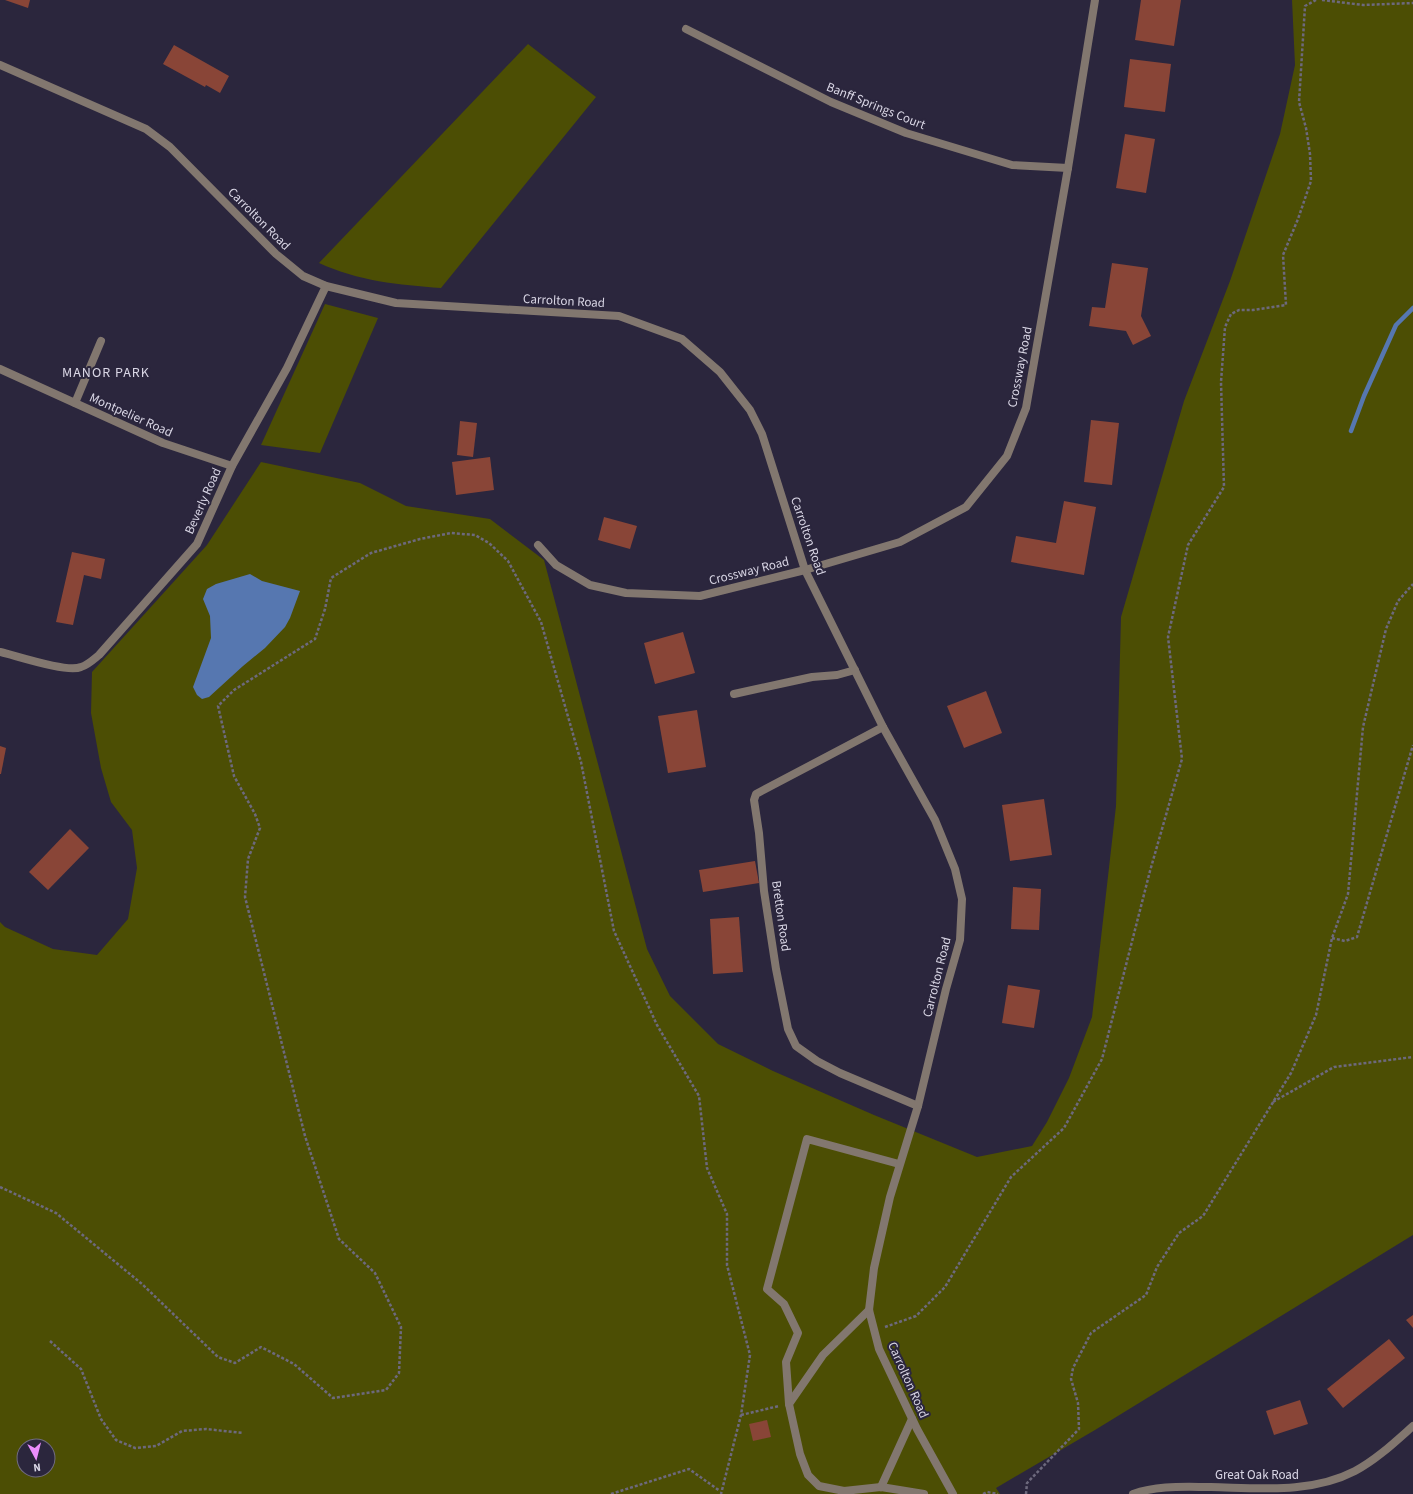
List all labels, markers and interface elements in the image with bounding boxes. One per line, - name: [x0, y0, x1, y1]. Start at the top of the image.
- street label: Banff Springs Court: [824, 78, 929, 134]
- street label: Carrolton Road: [224, 184, 294, 254]
- street label: Carrolton Road: [523, 290, 605, 312]
- street label: Crossway Road: [1003, 325, 1037, 409]
- district label: MANOR PARK: [62, 363, 150, 383]
- street label: Montpelier Road: [86, 389, 176, 441]
- street label: Beverly Road: [180, 465, 226, 537]
- street label: Carrolton Road: [786, 494, 830, 578]
- street label: Crossway Road: [707, 552, 791, 590]
- street label: Bretton Road: [767, 879, 795, 953]
- street label: Carrolton Road: [918, 935, 956, 1019]
- street label: Carrolton Road: [883, 1339, 933, 1421]
- north arrow: [16, 1438, 56, 1478]
- text: N: [33, 1460, 42, 1475]
- street label: Great Oak Road: [1215, 1466, 1299, 1484]

